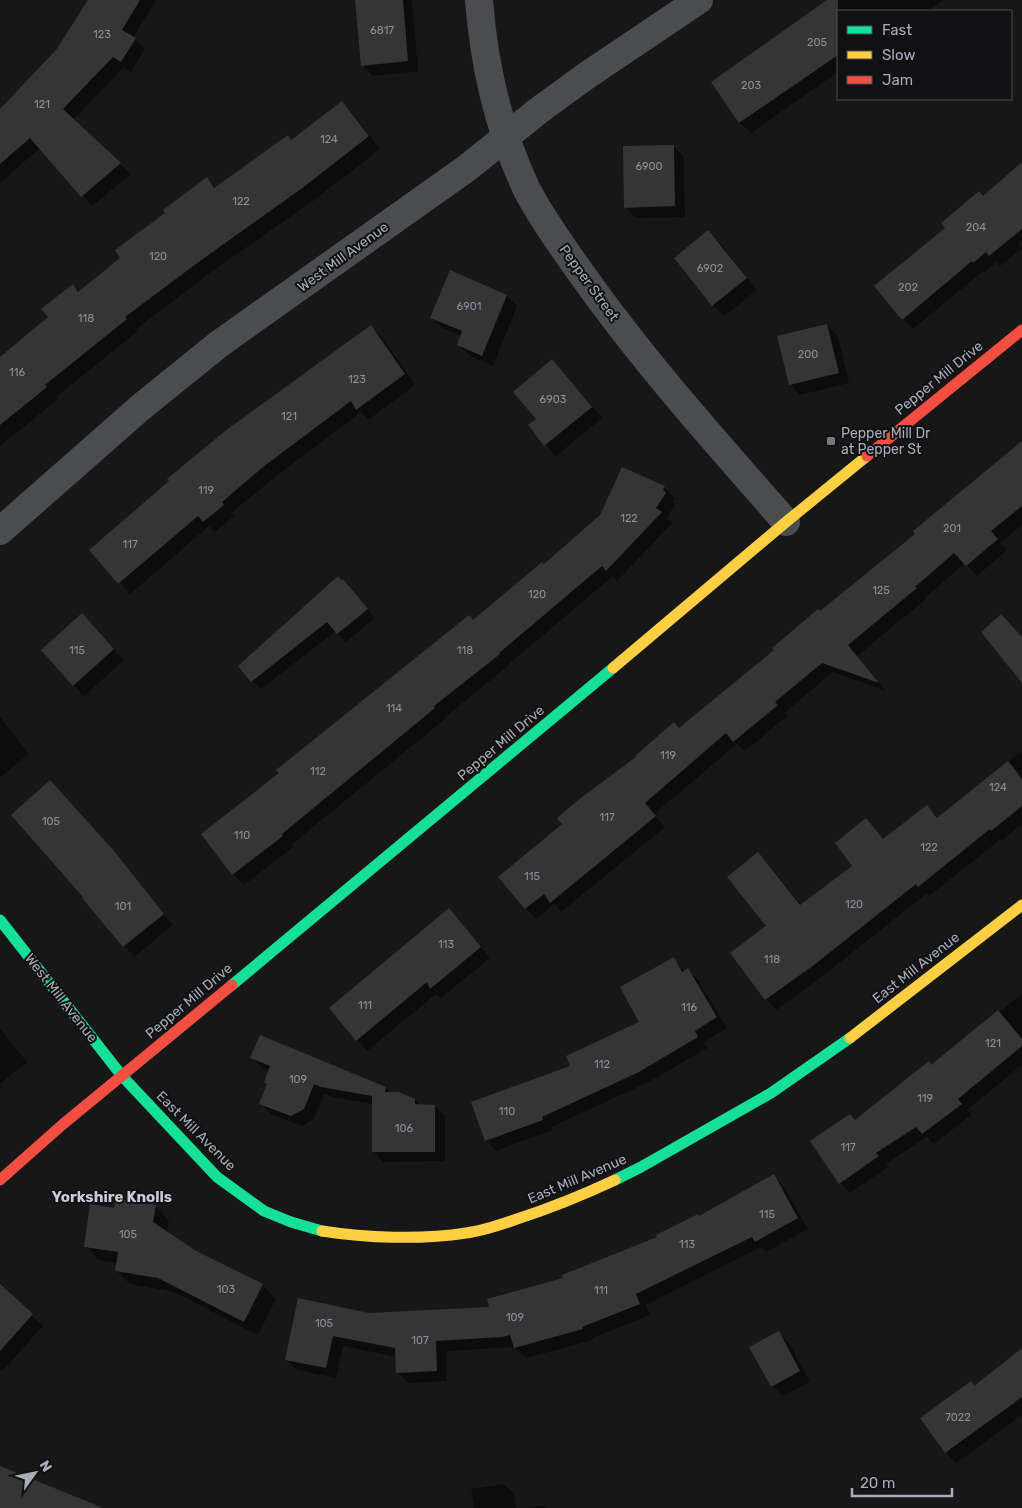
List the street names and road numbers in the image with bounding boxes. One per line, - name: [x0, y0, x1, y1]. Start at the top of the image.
- street label: West Mill Avenue: [294, 218, 392, 296]
- street label: Pepper Street: [556, 242, 623, 325]
- street label: Pepper Mill Drive: [892, 337, 986, 419]
- street label: Pepper Mill Drive: [454, 702, 548, 784]
- street label: East Mill Avenue: [869, 929, 963, 1007]
- street label: West Mill Avenue: [21, 950, 101, 1046]
- street label: Pepper Mill Drive: [142, 960, 236, 1042]
- street label: East Mill Avenue: [153, 1088, 239, 1174]
- street label: East Mill Avenue: [525, 1150, 629, 1207]

